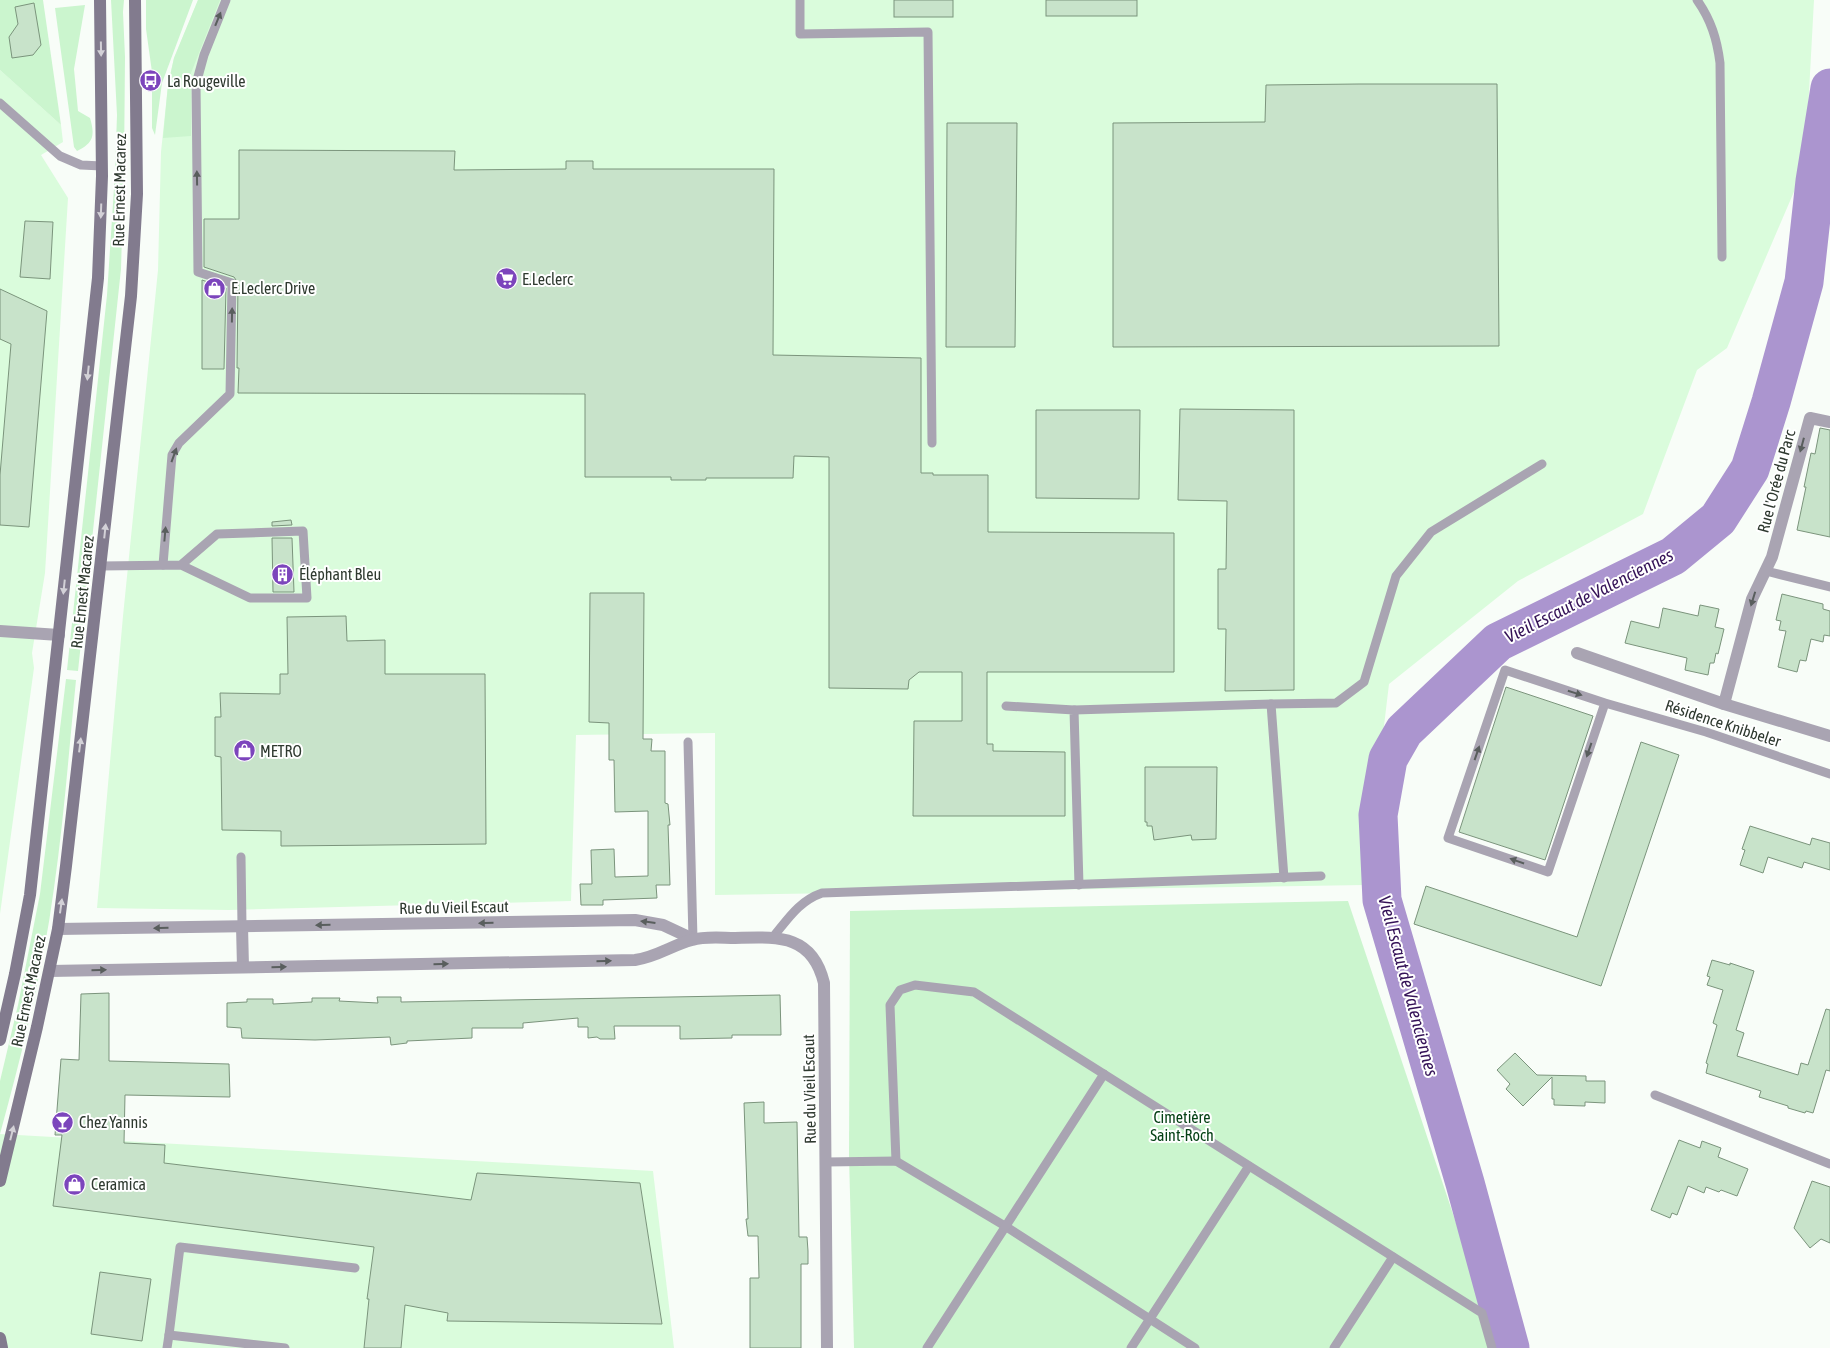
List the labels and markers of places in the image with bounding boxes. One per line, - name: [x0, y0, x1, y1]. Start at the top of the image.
- bus stop icon: La Rougeville: [139, 69, 163, 93]
- place label: La Rougeville: [167, 72, 246, 91]
- supermarket icon: E.Leclerc: [494, 267, 518, 291]
- place label: E.Leclerc: [522, 270, 573, 288]
- shop icon: E.Leclerc Drive: [203, 276, 227, 300]
- place label: E.Leclerc Drive: [231, 279, 315, 297]
- building icon: Éléphant Bleu: [271, 562, 295, 586]
- place label: Éléphant Bleu: [299, 565, 381, 584]
- shop icon: METRO: [232, 739, 256, 763]
- place label: METRO: [260, 742, 302, 760]
- bar icon: Chez Yannis: [51, 1110, 75, 1134]
- place label: Chez Yannis: [79, 1113, 148, 1131]
- shop icon: Ceramica: [63, 1172, 87, 1196]
- place label: Ceramica: [91, 1175, 146, 1193]

